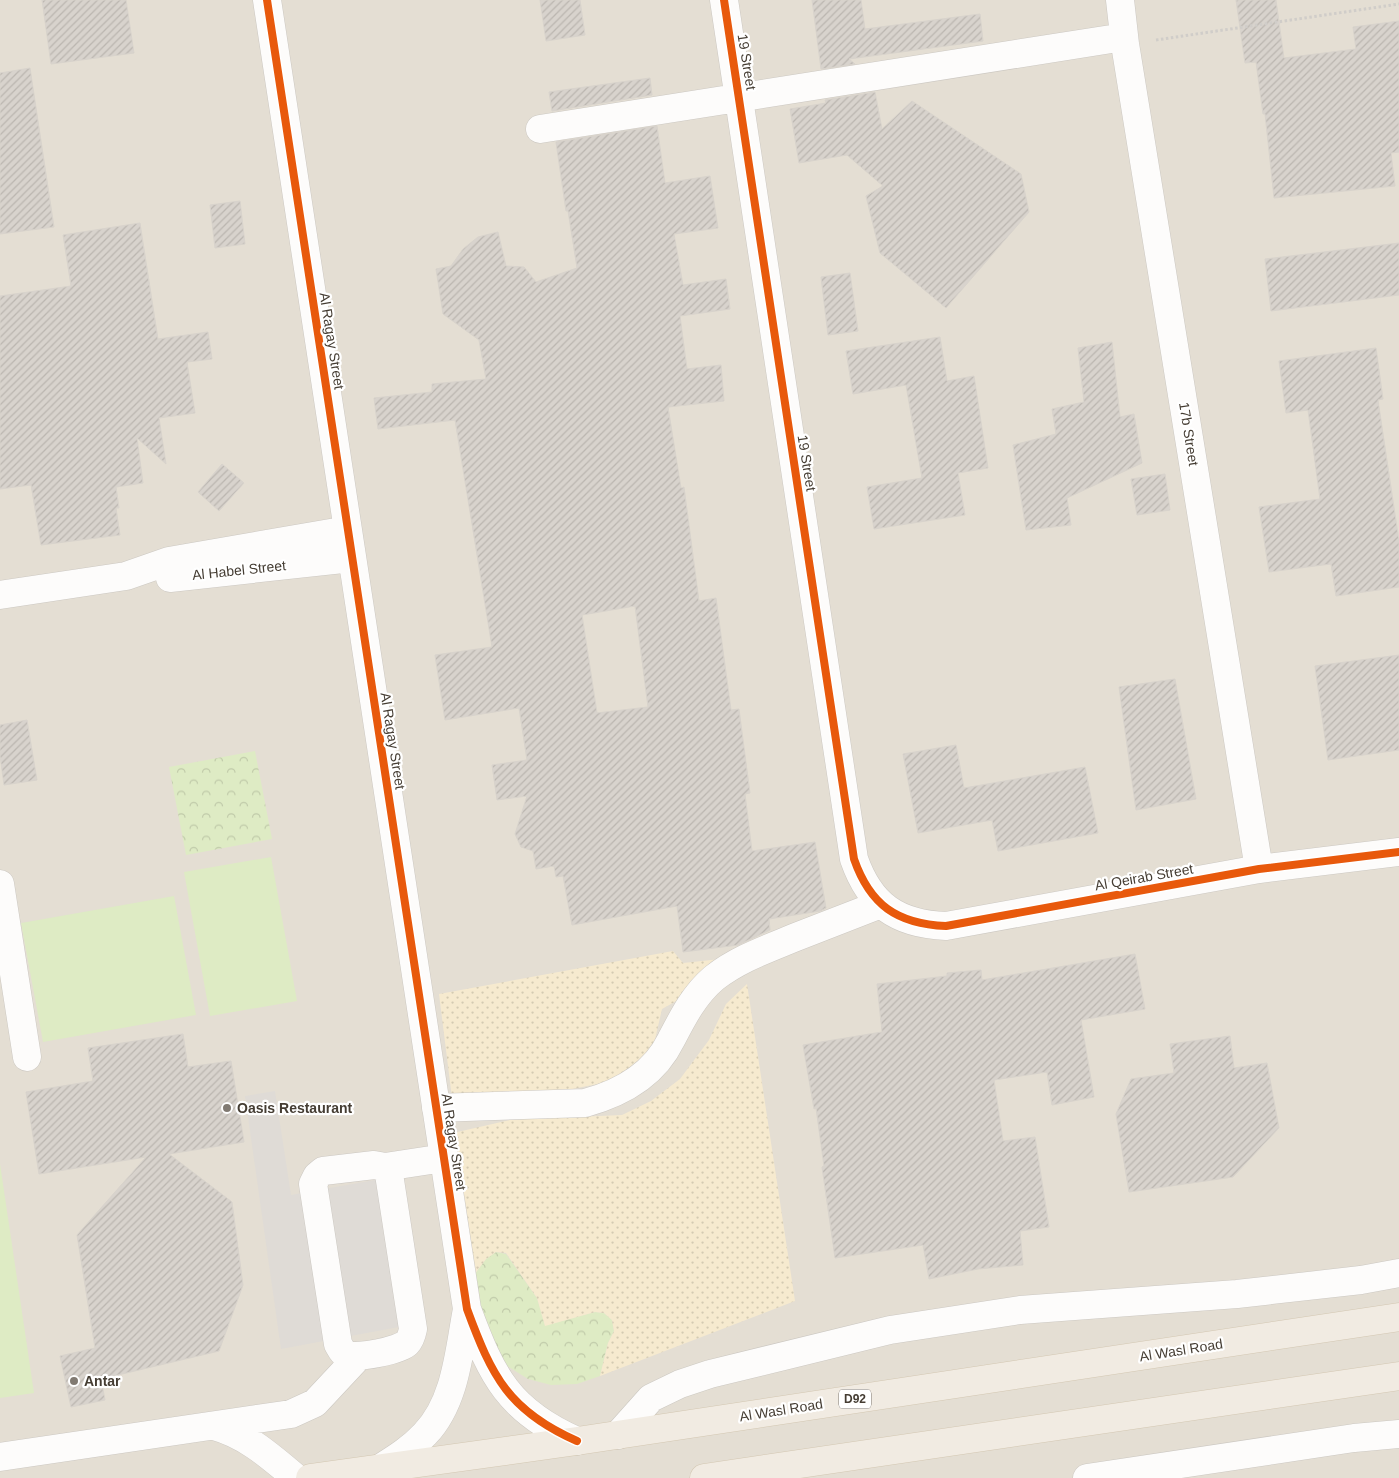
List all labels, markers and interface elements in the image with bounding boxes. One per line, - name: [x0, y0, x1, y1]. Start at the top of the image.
- street label: 19 Street: [735, 33, 759, 91]
- street label: Al Ragay Street: [316, 291, 348, 391]
- street label: 17b Street: [1176, 401, 1202, 467]
- street label: 19 Street: [795, 434, 819, 492]
- street label: Al Habel Street: [191, 557, 287, 583]
- street label: Al Ragay Street: [377, 691, 409, 791]
- street label: Al Qeirab Street: [1094, 860, 1195, 894]
- street label: Al Ragay Street: [438, 1092, 470, 1192]
- place label: Oasis Restaurant: [237, 1100, 352, 1116]
- marker: Oasis Restaurant: [221, 1102, 233, 1114]
- street label: Al Wasl Road: [1138, 1336, 1224, 1364]
- place label: Antar: [84, 1373, 121, 1389]
- marker: Antar: [68, 1375, 80, 1387]
- road number: D92: [839, 1390, 871, 1408]
- street label: Al Wasl Road: [738, 1396, 824, 1424]

